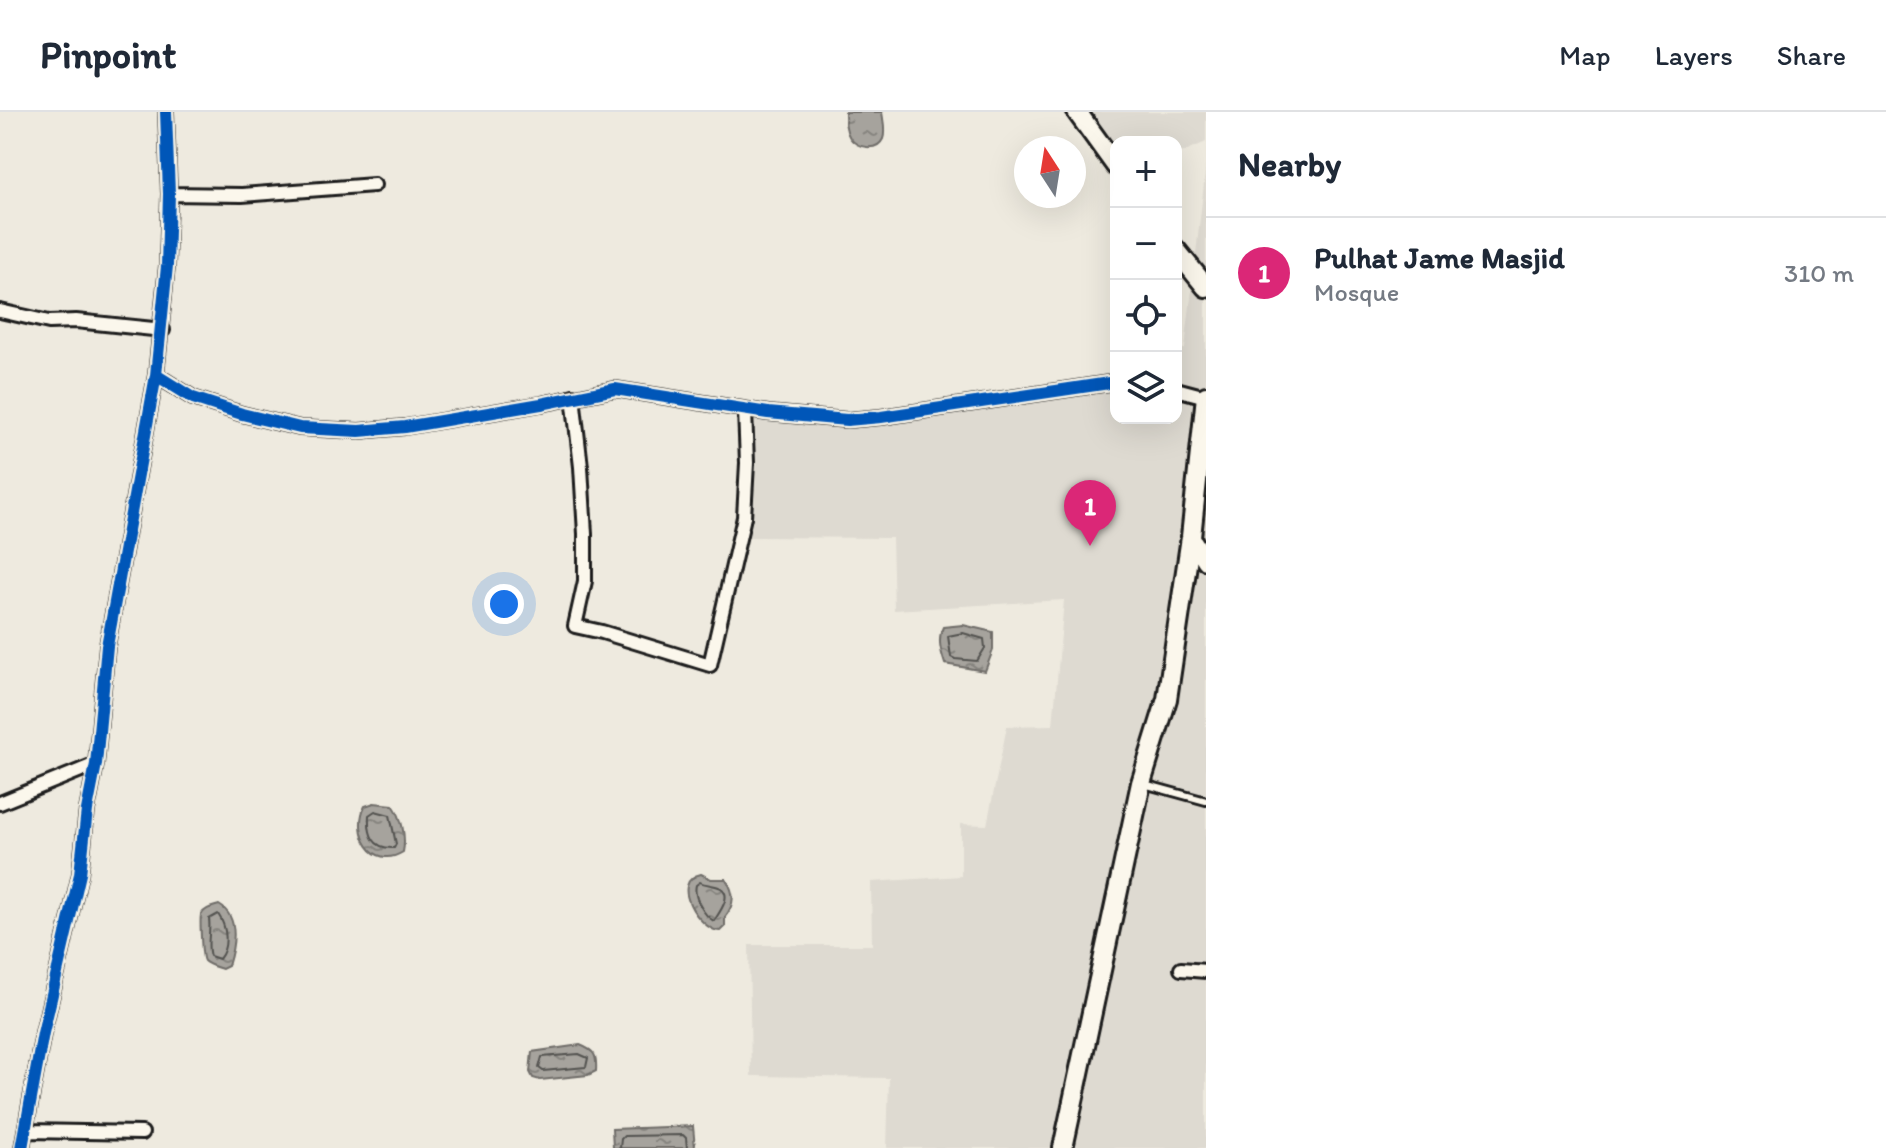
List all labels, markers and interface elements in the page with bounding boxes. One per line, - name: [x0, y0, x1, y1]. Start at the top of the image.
- text: Pinpoint: [40, 32, 176, 78]
- text: Map: [1559, 38, 1611, 72]
- text: Layers: [1655, 38, 1733, 72]
- text: Share: [1777, 38, 1846, 72]
- north arrow: [1014, 136, 1086, 208]
- map controls: [1110, 136, 1182, 424]
- button: +: [1110, 136, 1182, 208]
- text: Nearby: [1238, 144, 1341, 185]
- button: −: [1110, 208, 1182, 280]
- text: Pulhat Jame Masjid: [1314, 239, 1565, 276]
- text: 1: [1258, 257, 1270, 289]
- text: 310 m: [1784, 257, 1854, 289]
- text: Mosque: [1314, 276, 1399, 308]
- button: locate: [1110, 280, 1182, 352]
- button: layers: [1110, 352, 1182, 424]
- pin: 1: [1064, 480, 1116, 546]
- your location: [484, 584, 524, 624]

